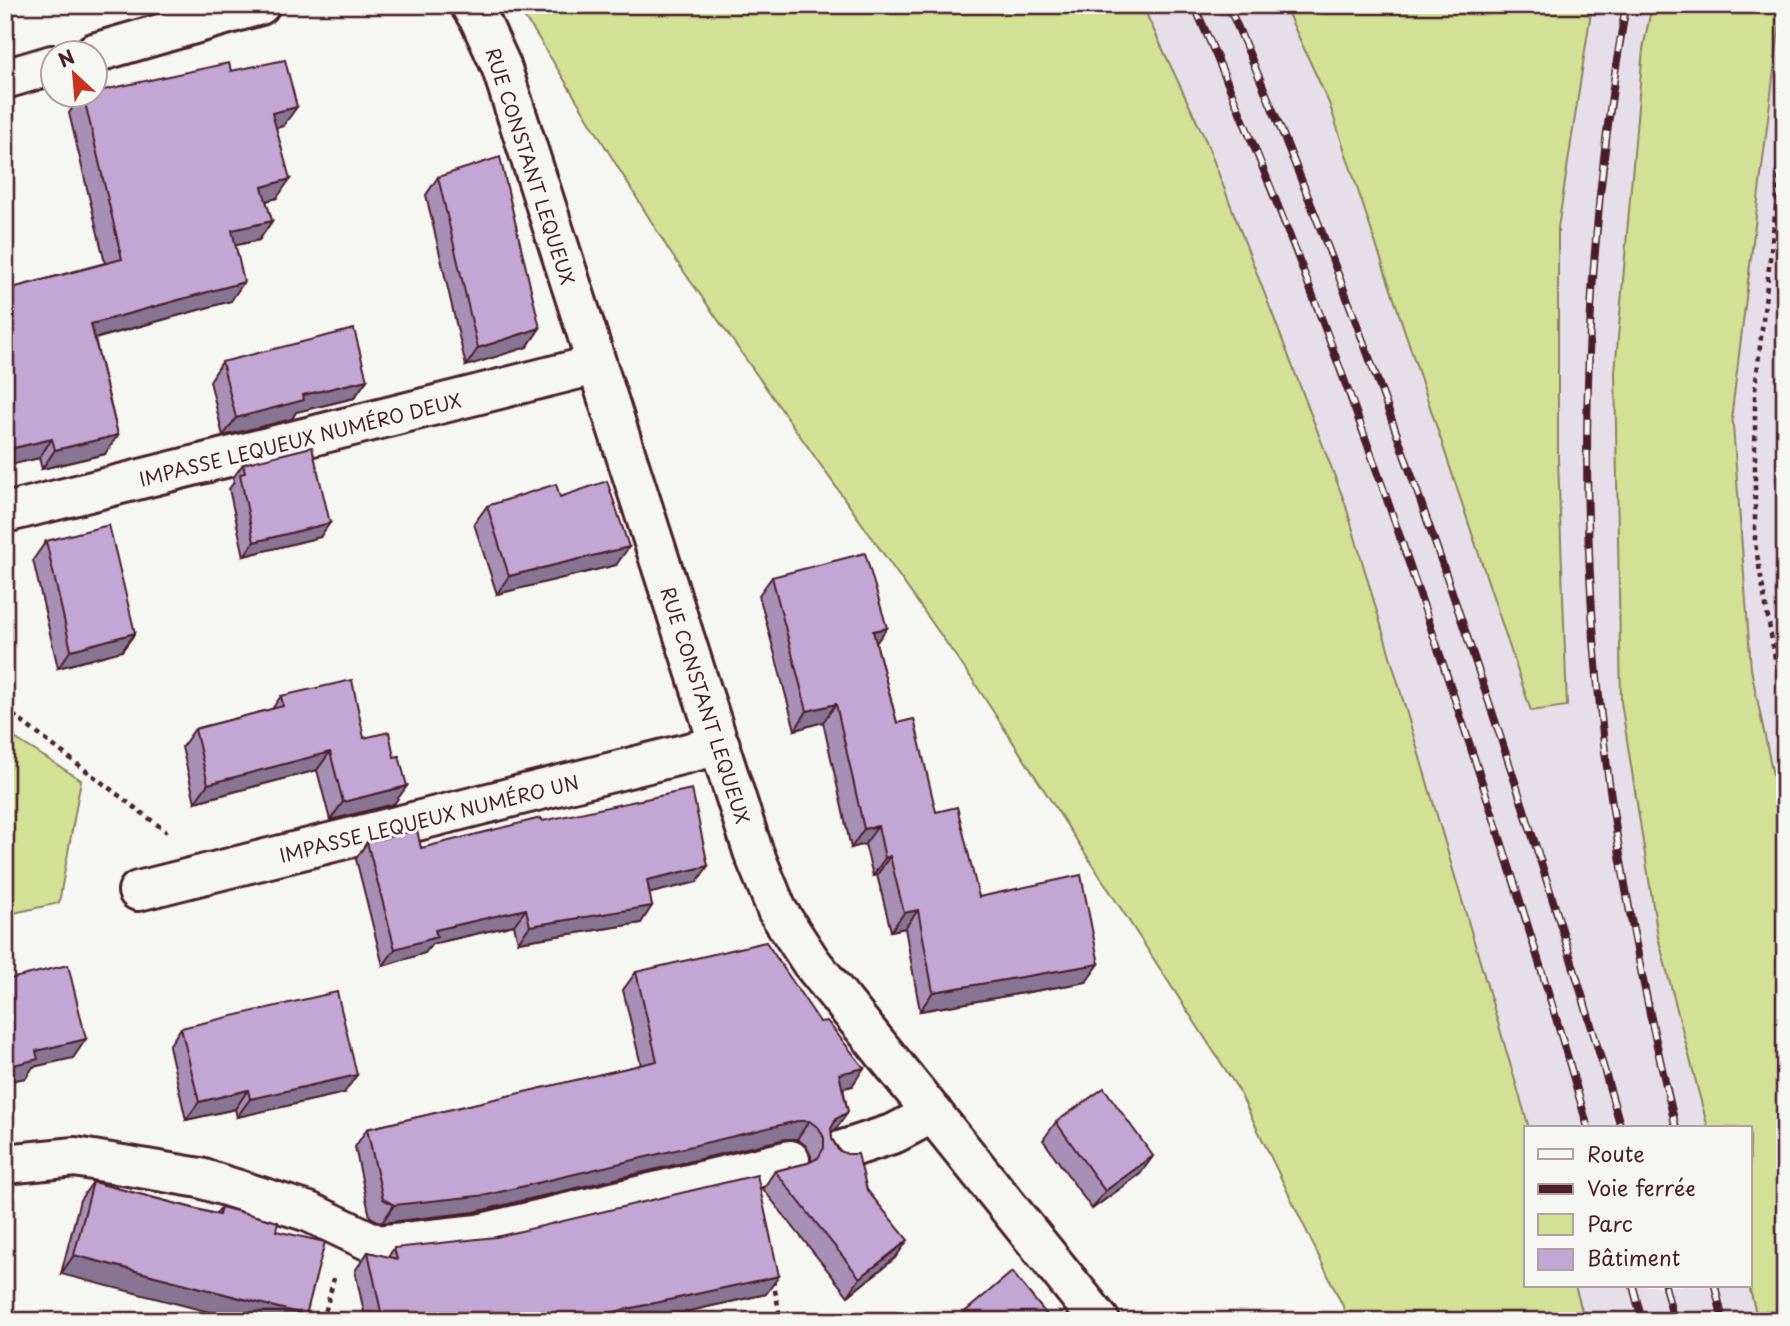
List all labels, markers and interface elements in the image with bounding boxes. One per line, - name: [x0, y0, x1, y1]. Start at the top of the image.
- north arrow: [38, 38, 108, 108]
- text: N: [53, 42, 79, 74]
- street label: RUE CONSTANT LEQUEUX: [479, 44, 583, 288]
- street label: IMPASSE LEQUEUX NUMÉRO DEUX: [136, 385, 464, 493]
- street label: RUE CONSTANT LEQUEUX: [654, 583, 758, 827]
- street label: IMPASSE LEQUEUX NUMÉRO UN: [276, 767, 582, 869]
- legend: [1524, 1126, 1752, 1288]
- text: Route: [1587, 1137, 1645, 1169]
- text: Voie ferrée: [1587, 1171, 1696, 1203]
- text: Parc: [1587, 1207, 1633, 1239]
- text: Bâtiment: [1587, 1241, 1680, 1273]

